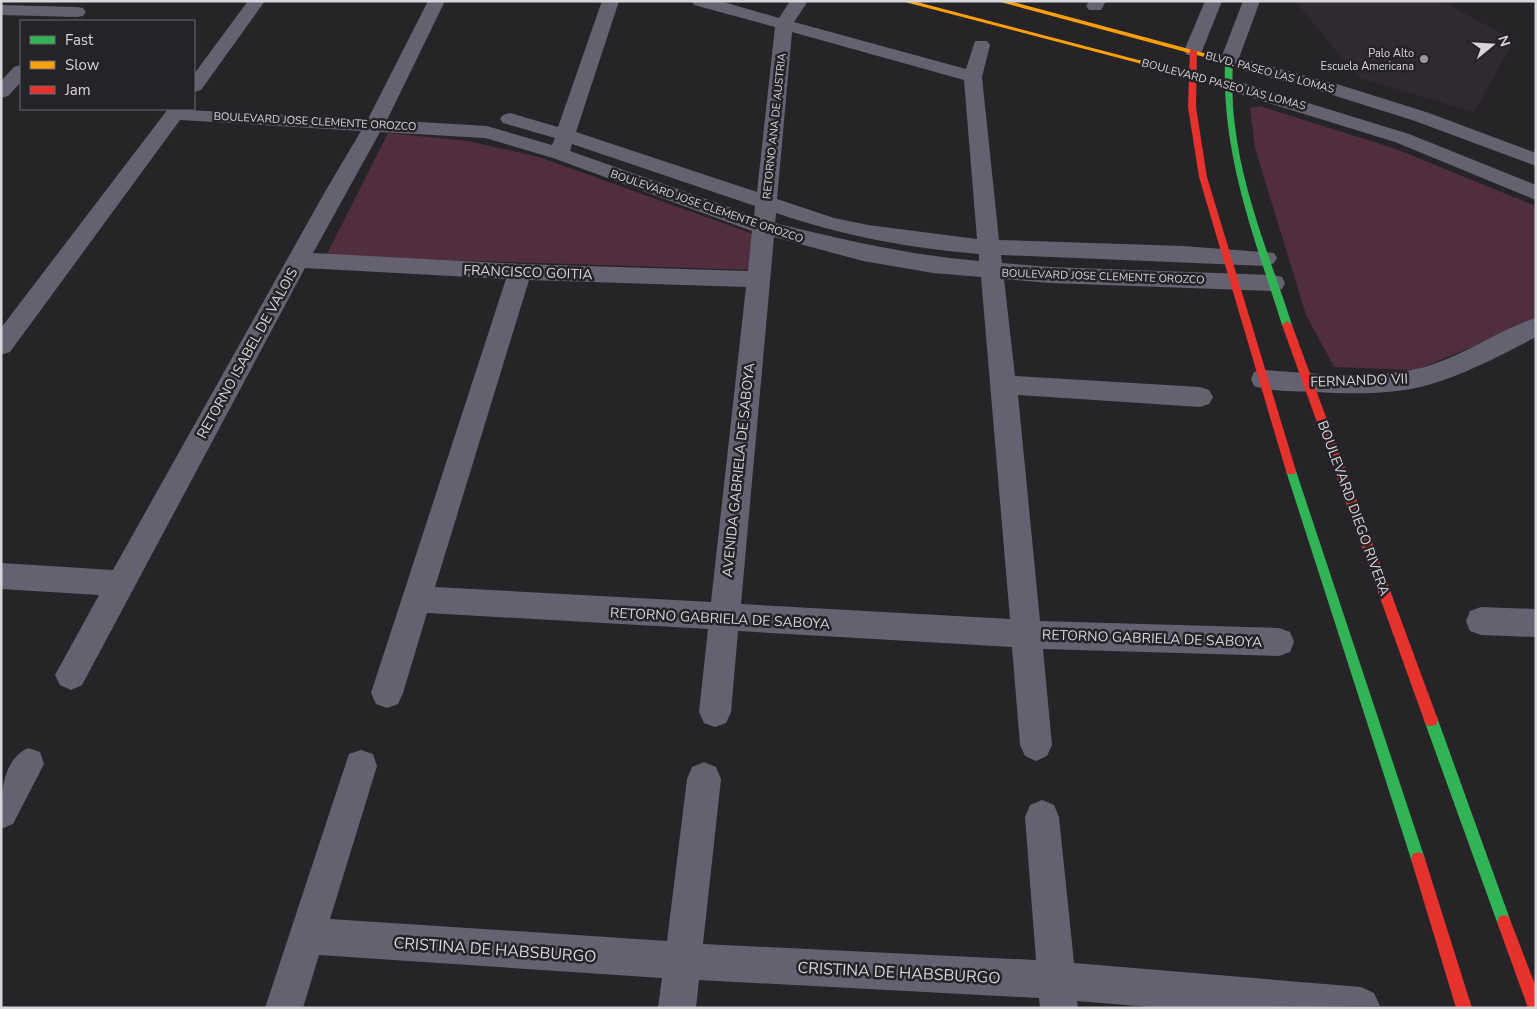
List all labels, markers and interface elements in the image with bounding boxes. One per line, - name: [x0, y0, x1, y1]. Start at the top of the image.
- legend: [20, 20, 195, 110]
- north arrow: [1467, 20, 1517, 70]
- text: Fast: [65, 30, 94, 50]
- text: N: [1493, 33, 1515, 49]
- place label: Palo Alto Escuela Americana: [1321, 46, 1414, 74]
- street label: BLVD. PASEO LAS LOMAS: [1204, 48, 1336, 97]
- street label: RETORNO ANA DE AUSTRIA: [759, 52, 790, 200]
- marker: Palo Alto Escuela Americana: [1418, 53, 1430, 65]
- text: Slow: [65, 55, 100, 75]
- street label: BOULEVARD PASEO LAS LOMAS: [1140, 55, 1308, 114]
- text: Jam: [64, 80, 91, 100]
- street label: BOULEVARD JOSE CLEMENTE OROZCO: [213, 109, 417, 134]
- street label: BOULEVARD JOSE CLEMENTE OROZCO: [608, 166, 805, 247]
- street label: FRANCISCO GOITIA: [463, 261, 593, 284]
- street label: RETORNO ISABEL DE VALOIS: [192, 264, 303, 442]
- street label: BOULEVARD JOSE CLEMENTE OROZCO: [1001, 265, 1205, 288]
- street label: AVENIDA GABRIELA DE SABOYA: [718, 362, 759, 578]
- street label: FERNANDO VII: [1310, 369, 1408, 392]
- street label: BOULEVARD DIEGO RIVERA: [1313, 418, 1394, 598]
- street label: RETORNO GABRIELA DE SABOYA: [610, 603, 830, 634]
- street label: RETORNO GABRIELA DE SABOYA: [1042, 625, 1262, 652]
- street label: CRISTINA DE HABSBURGO: [393, 932, 597, 968]
- street label: CRISTINA DE HABSBURGO: [797, 957, 1001, 989]

